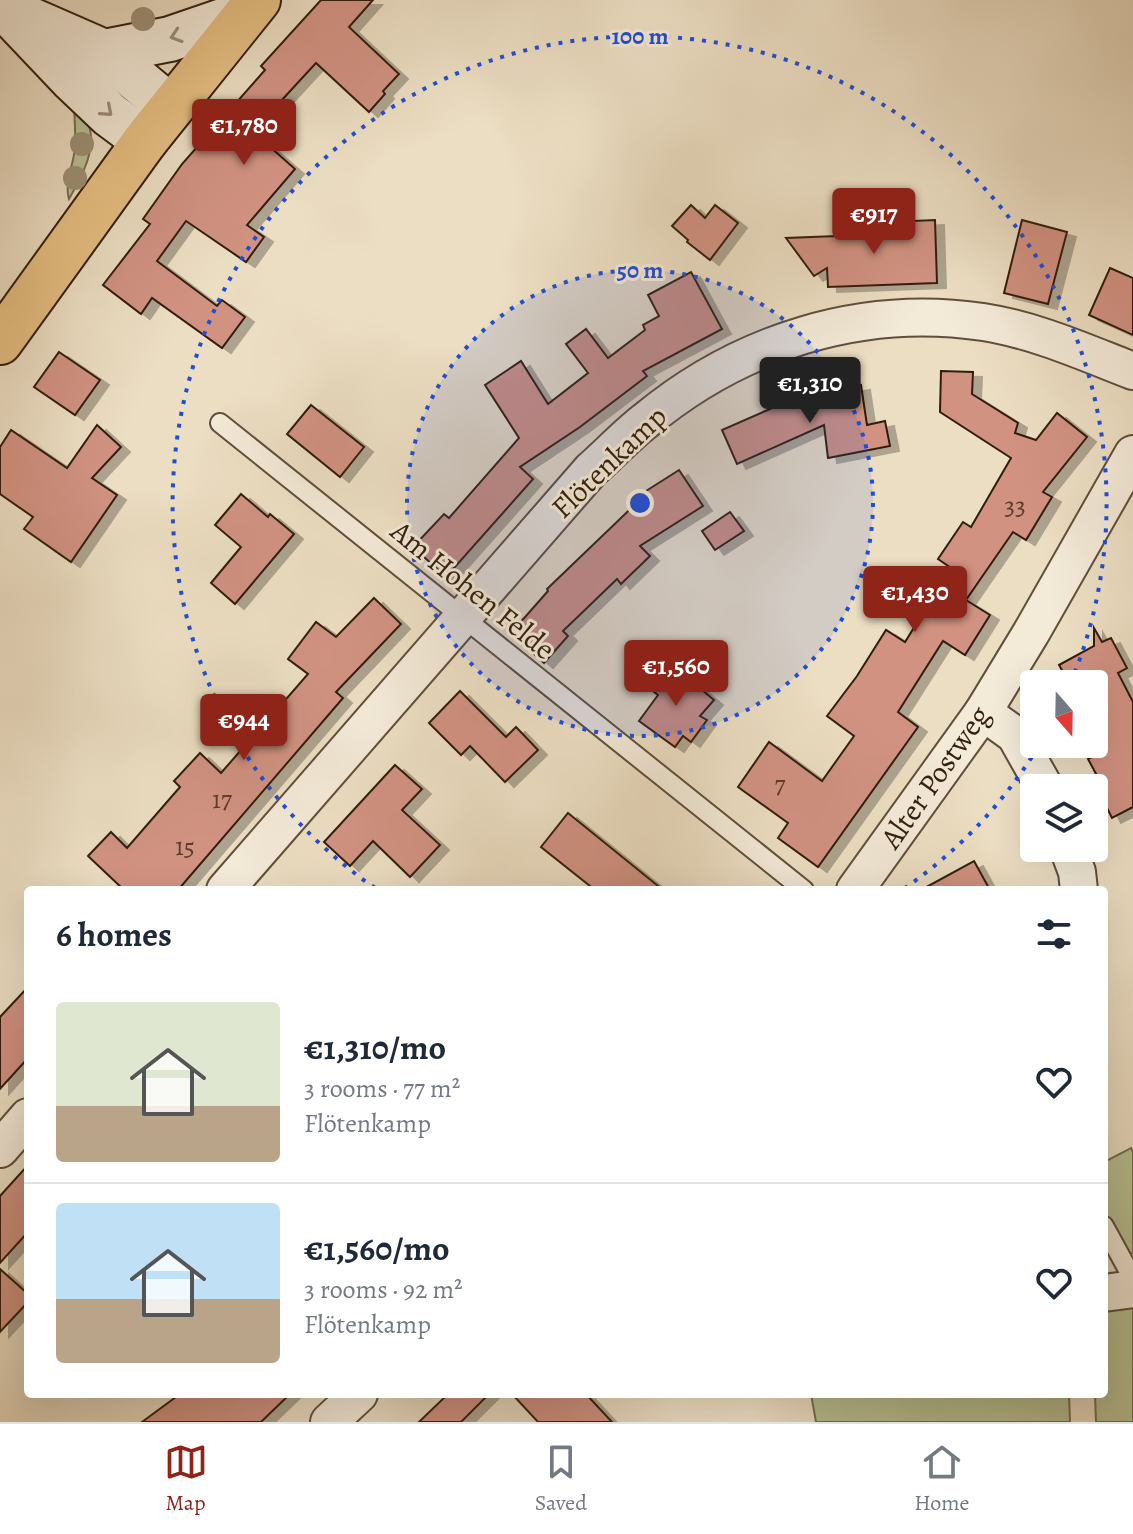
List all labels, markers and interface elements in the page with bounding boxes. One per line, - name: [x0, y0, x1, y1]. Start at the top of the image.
- text: 100 m: [611, 20, 669, 52]
- one-way arrow: [169, 27, 183, 43]
- pin: €1,780: [179, 99, 309, 167]
- one-way arrow: [97, 101, 112, 116]
- text: €1,780: [210, 107, 278, 142]
- pin: €917: [827, 188, 921, 256]
- text: €917: [850, 196, 898, 231]
- text: 50 m: [617, 254, 663, 286]
- pin: €1,310: [745, 357, 875, 425]
- text: €1,310: [778, 365, 842, 400]
- street label: Flötenkamp: [542, 397, 676, 527]
- house number: 33: [1004, 488, 1026, 523]
- centre of rings: [626, 489, 654, 517]
- street label: Am Hohen Felde: [382, 511, 564, 669]
- pin: €1,430: [850, 566, 980, 634]
- text: €1,430: [881, 574, 949, 609]
- pin: €1,560: [611, 640, 741, 708]
- text: €1,560: [642, 648, 710, 683]
- north arrow: [1020, 670, 1108, 758]
- map controls: [1020, 670, 1108, 862]
- pin: €944: [197, 694, 291, 762]
- street label: Alter Postweg: [870, 698, 999, 857]
- text: €944: [218, 702, 270, 737]
- house number: 7: [775, 767, 786, 802]
- button: layers: [1020, 774, 1108, 862]
- house number: 17: [212, 782, 232, 817]
- house number: 15: [175, 829, 195, 864]
- text: 6 homes: [56, 911, 172, 958]
- icon: filters: [1032, 912, 1076, 956]
- text: €1,310/mo: [304, 1024, 446, 1071]
- icon: home: [120, 1034, 216, 1130]
- icon: heart: [1032, 1060, 1076, 1104]
- text: 3 rooms · 77 m²: [304, 1071, 460, 1106]
- text: Flötenkamp: [304, 1106, 431, 1141]
- text: €1,560/mo: [304, 1225, 450, 1272]
- icon: home: [120, 1235, 216, 1331]
- icon: heart: [1032, 1261, 1076, 1305]
- text: 3 rooms · 92 m²: [304, 1272, 463, 1307]
- text: Flötenkamp: [304, 1307, 431, 1342]
- tab: Map: [164, 1440, 208, 1518]
- tab: Saved: [535, 1440, 587, 1518]
- tab: Home: [914, 1440, 969, 1518]

